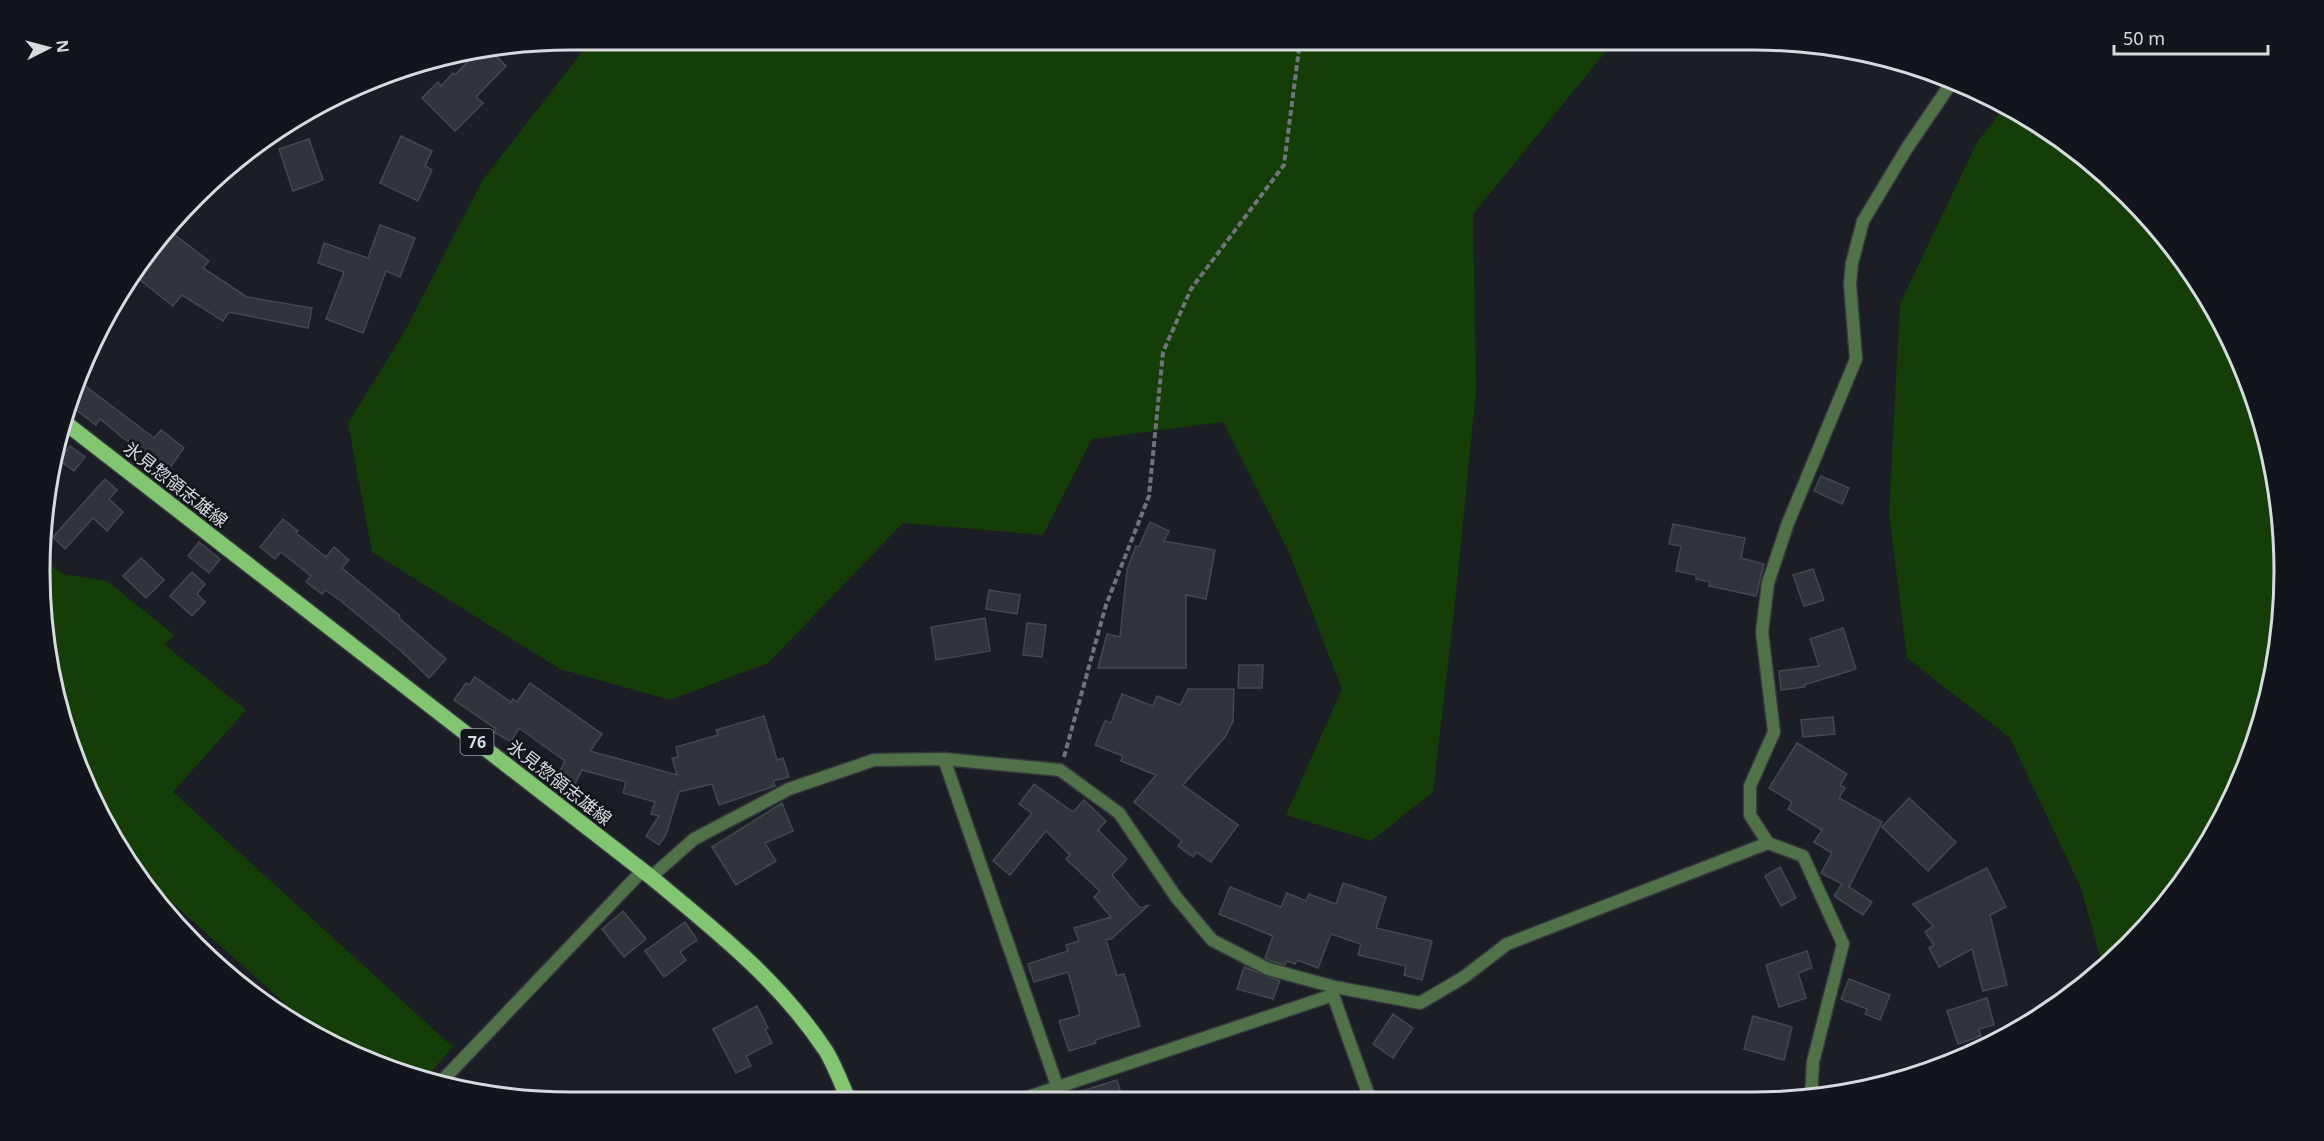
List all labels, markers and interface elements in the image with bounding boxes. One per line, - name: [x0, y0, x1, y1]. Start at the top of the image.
- north arrow: [18, 18, 78, 78]
- scale bar: [2114, 18, 2268, 56]
- text: 50 m: [2123, 26, 2165, 50]
- text: N: [51, 39, 75, 54]
- street label: 氷見惣領志雄線: [119, 436, 233, 532]
- road number: 76: [460, 729, 494, 755]
- street label: 氷見惣領志雄線: [503, 734, 617, 830]

